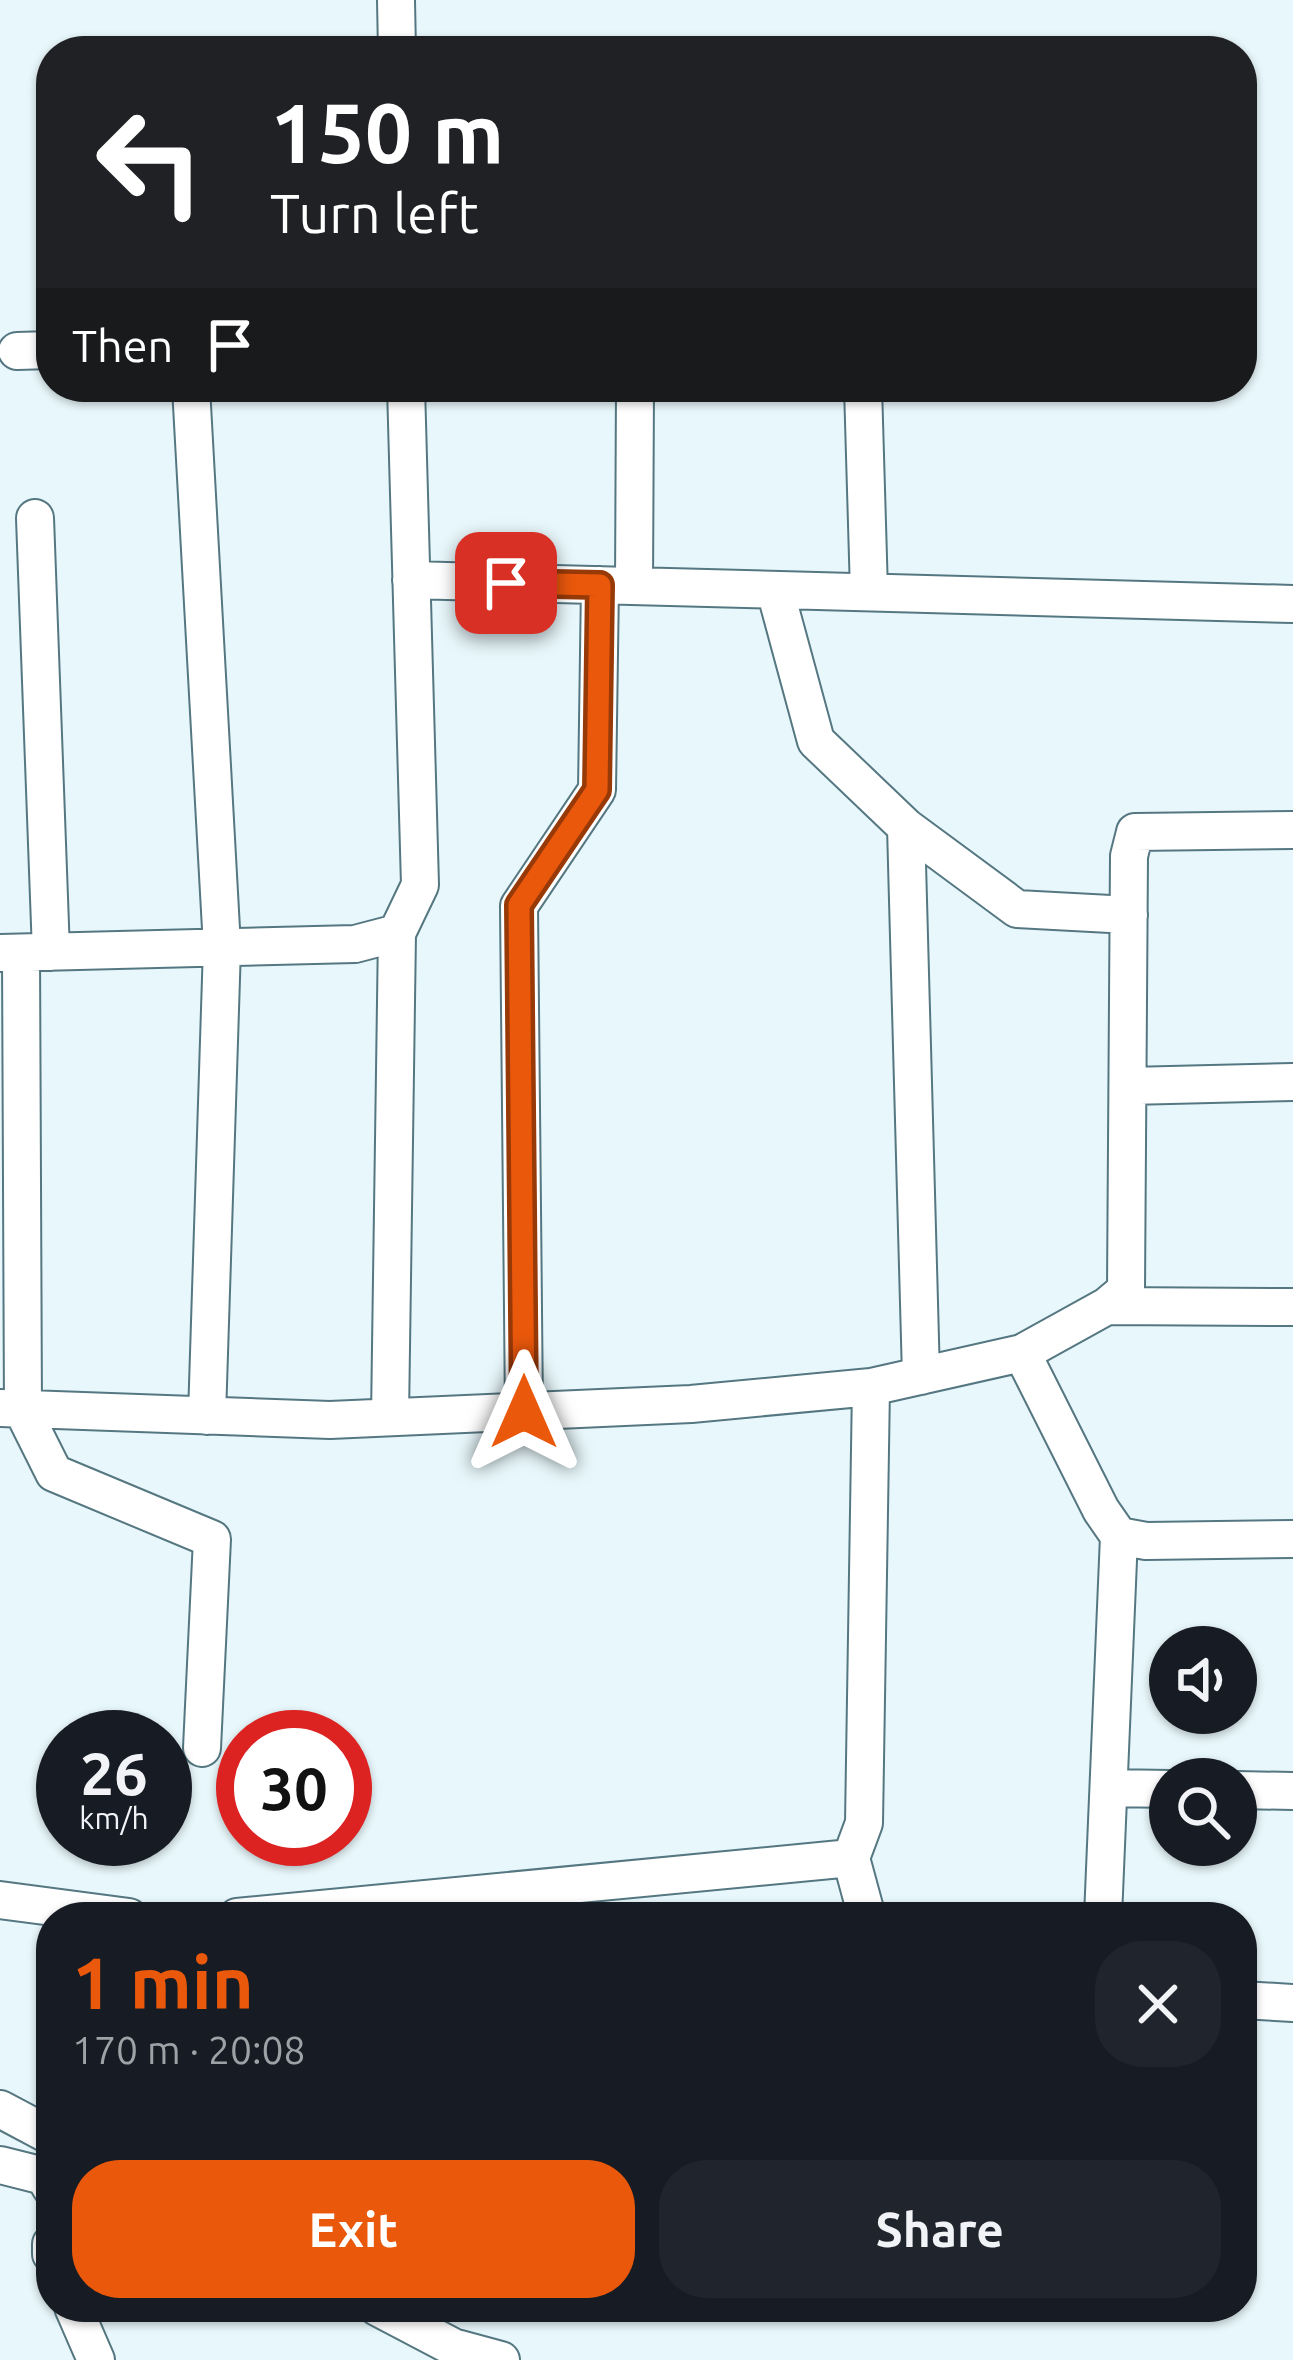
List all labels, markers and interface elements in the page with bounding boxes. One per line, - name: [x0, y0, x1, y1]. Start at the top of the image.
- icon: left: [72, 84, 228, 240]
- text: 150 m: [270, 85, 504, 179]
- text: Turn left: [270, 183, 479, 243]
- icon: arrive: [197, 312, 263, 378]
- text: Then: [72, 320, 173, 371]
- pin: [455, 532, 557, 634]
- icon: arrive: [473, 550, 539, 616]
- position arrow: [461, 1349, 587, 1475]
- map controls: [1149, 1626, 1257, 1866]
- button: sound: [1149, 1626, 1257, 1734]
- speed limit sign: 30: [216, 1710, 372, 1866]
- text: 26: [80, 1739, 148, 1806]
- button: search: [1149, 1758, 1257, 1866]
- text: km/h: [79, 1801, 149, 1835]
- button: close: [1095, 1941, 1221, 2067]
- text: 1 min: [72, 1942, 254, 2023]
- text: 170 m · 20:08: [72, 2028, 306, 2071]
- button: Exit: [72, 2160, 635, 2298]
- button: Share: [659, 2160, 1221, 2298]

